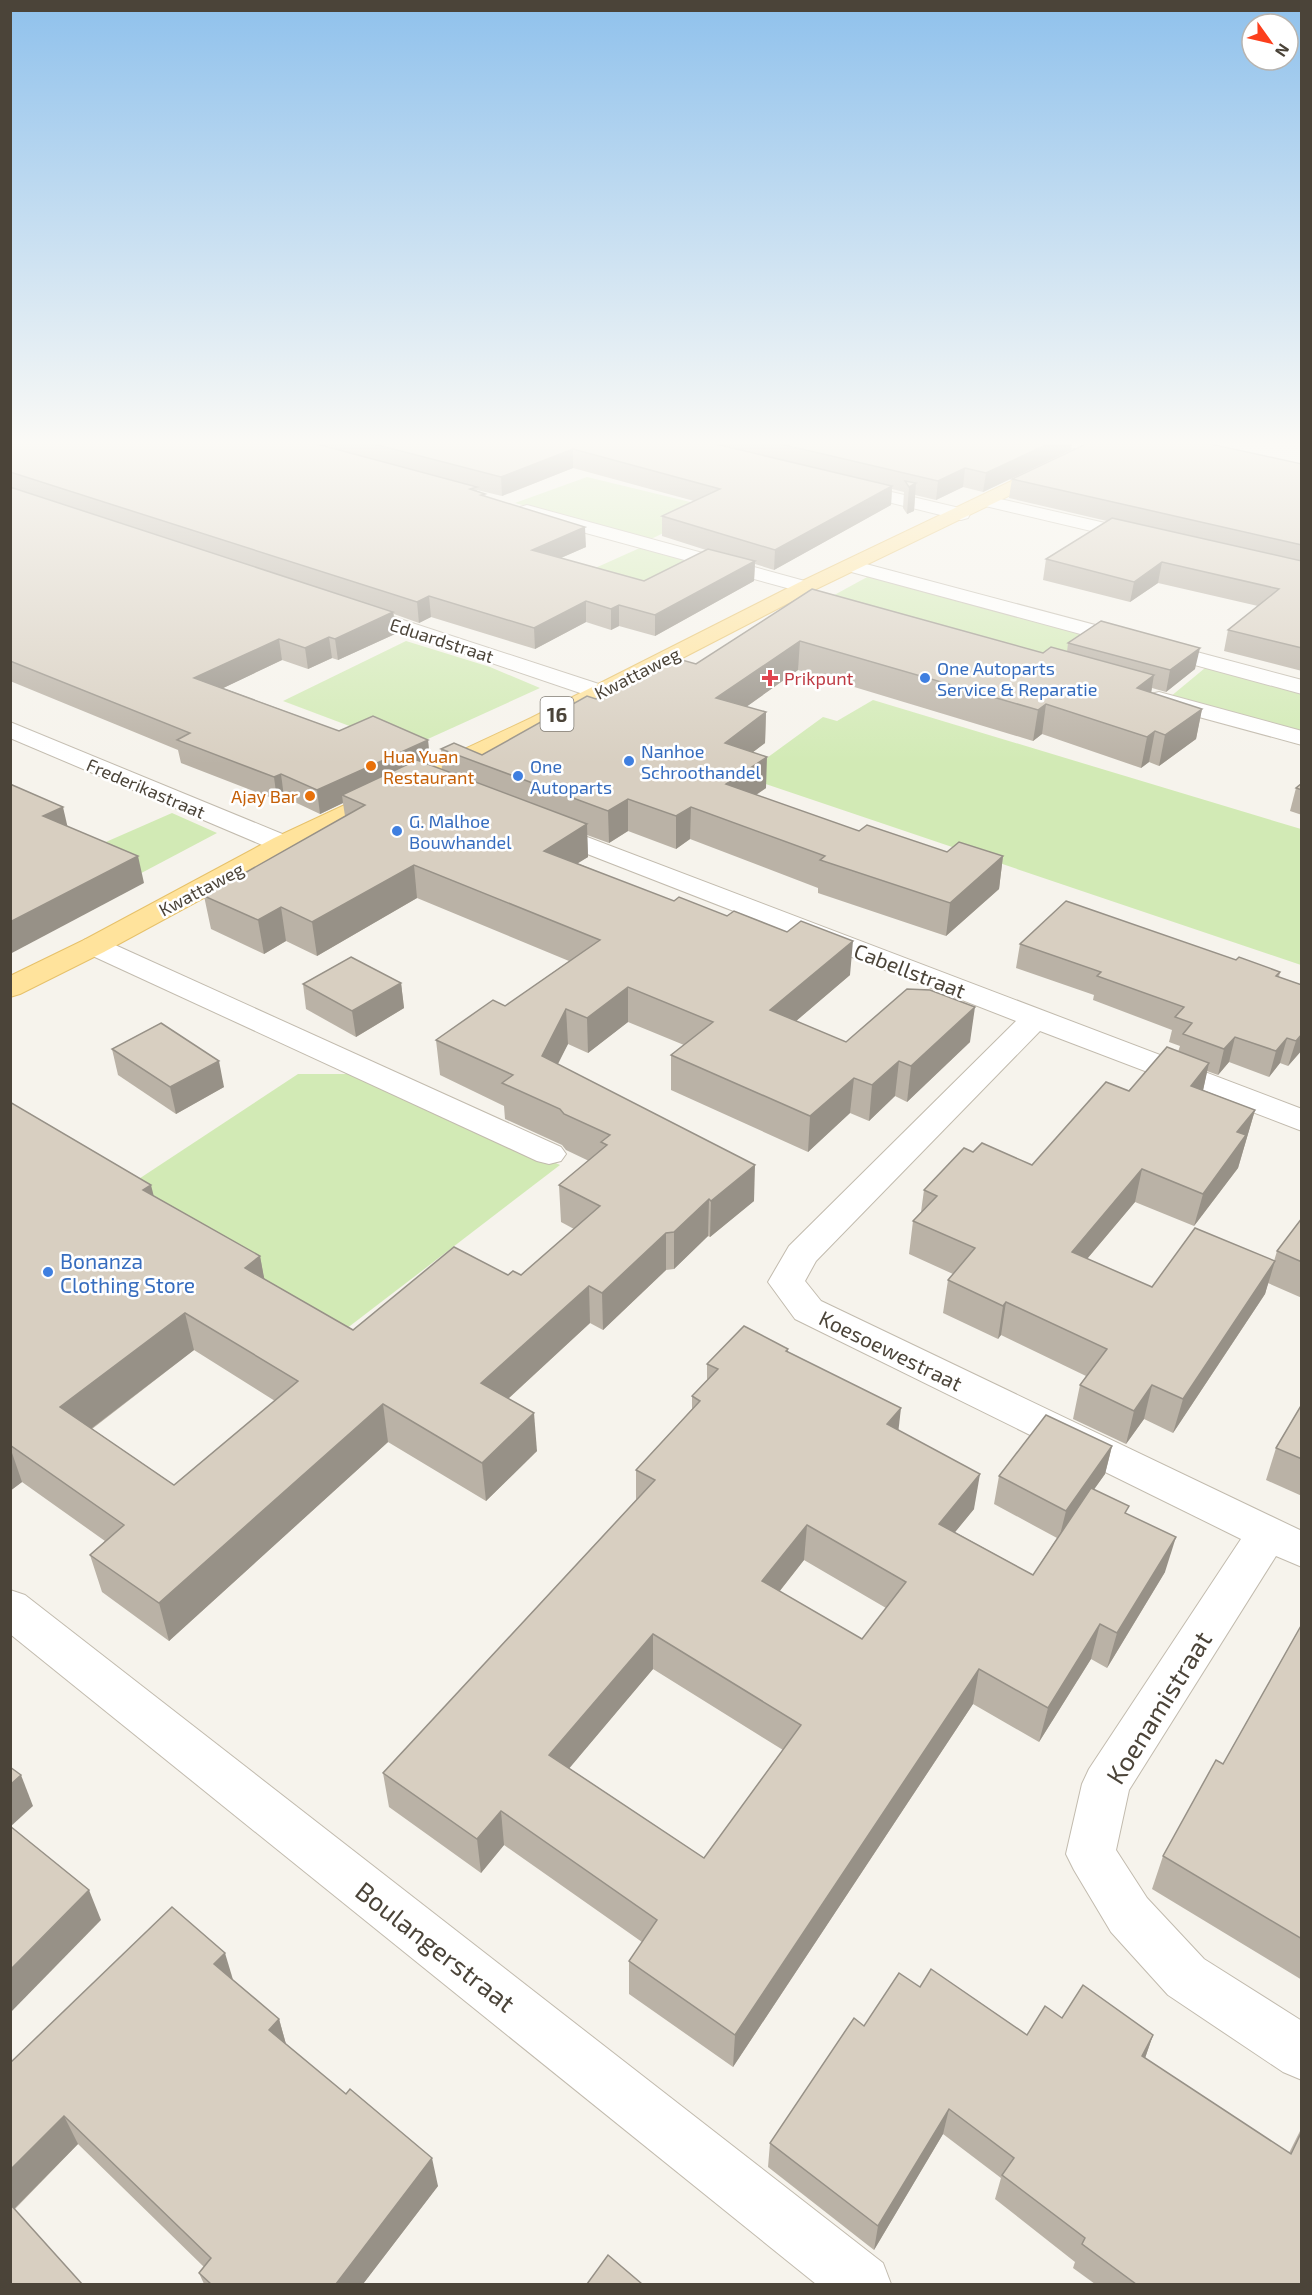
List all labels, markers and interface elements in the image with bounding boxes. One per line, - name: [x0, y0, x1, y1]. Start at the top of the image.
- north arrow: [1240, 12, 1300, 72]
- text: N: [1272, 41, 1294, 61]
- street label: Eduardstraat: [387, 613, 497, 667]
- street label: Kwattaweg: [591, 642, 683, 704]
- place label: One Autoparts Service & Reparatie: [937, 657, 1097, 700]
- place label: Prikpunt: [784, 667, 854, 689]
- marker: Prikpunt: [761, 669, 779, 687]
- marker: One Autoparts Service & Reparatie: [918, 671, 932, 685]
- road number: 16: [540, 697, 574, 731]
- place label: Nanhoe Schroothandel: [641, 740, 761, 783]
- place label: Hua Yuan Restaurant: [383, 745, 474, 788]
- street label: Frederikastraat: [83, 753, 209, 823]
- marker: Nanhoe Schroothandel: [622, 754, 636, 768]
- place label: One Autoparts: [530, 755, 612, 798]
- marker: Hua Yuan Restaurant: [364, 759, 378, 773]
- marker: One Autoparts: [511, 769, 525, 783]
- place label: Ajay Bar: [231, 785, 298, 807]
- marker: Ajay Bar: [303, 789, 317, 803]
- place label: G. Malhoe Bouwhandel: [409, 810, 512, 853]
- marker: G. Malhoe Bouwhandel: [390, 824, 404, 838]
- street label: Kwattaweg: [155, 857, 247, 921]
- street label: Cabellstraat: [851, 937, 969, 1003]
- place label: Bonanza Clothing Store: [60, 1248, 195, 1297]
- marker: Bonanza Clothing Store: [41, 1265, 55, 1279]
- street label: Koesoewestraat: [815, 1305, 967, 1395]
- street label: Koenamistraat: [1099, 1625, 1217, 1789]
- street label: Boulangerstraat: [350, 1874, 522, 2018]

